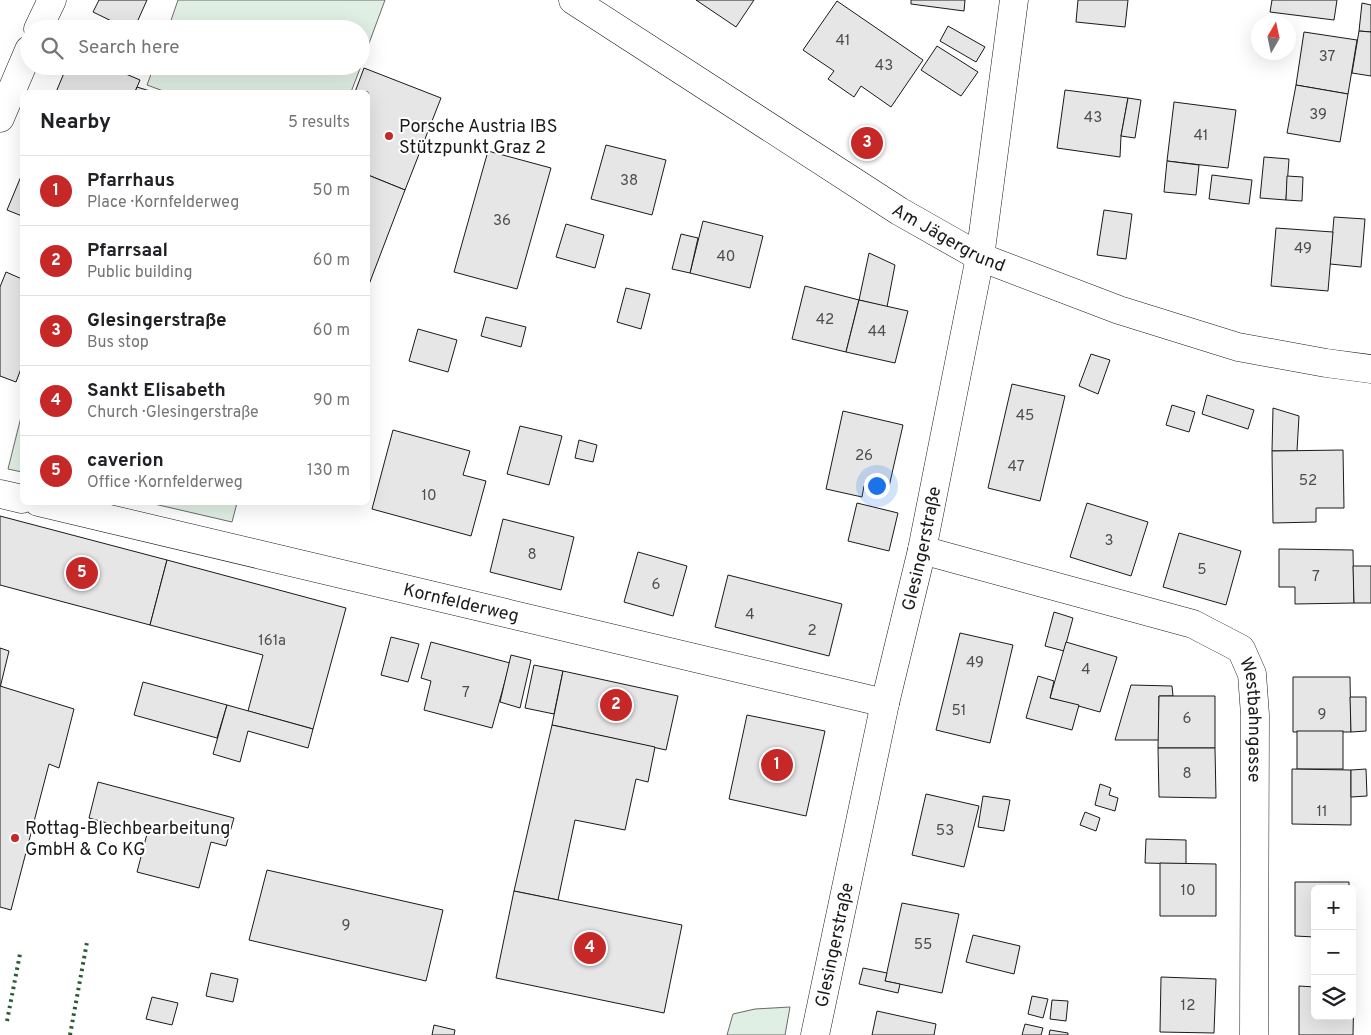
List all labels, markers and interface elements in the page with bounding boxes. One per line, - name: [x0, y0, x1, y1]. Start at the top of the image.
- north arrow: [1251, 15, 1296, 60]
- search box: [20, 20, 370, 75]
- house number: 41: [836, 32, 850, 51]
- icon: search: [38, 34, 66, 62]
- text: Search here: [78, 36, 180, 60]
- house number: 37: [1319, 48, 1336, 67]
- house number: 43: [875, 57, 893, 76]
- house number: 39: [1309, 106, 1327, 125]
- text: Nearby: [40, 109, 111, 136]
- house number: 43: [1084, 109, 1102, 128]
- text: 5 results: [288, 113, 350, 133]
- place label: Porsche Austria IBS Stützpunkt Graz 2: [399, 116, 557, 160]
- pin: 3: [851, 124, 883, 162]
- house number: 41: [1194, 127, 1208, 146]
- marker: Porsche Austria IBS Stützpunkt Graz 2: [383, 130, 395, 142]
- text: Pfarrhaus: [87, 169, 175, 193]
- house number: 38: [620, 172, 638, 191]
- text: 1: [53, 181, 59, 201]
- text: 50 m: [313, 181, 350, 201]
- text: Place · Kornfelderweg: [87, 193, 239, 213]
- street label: Am Jägergrund: [887, 199, 1008, 278]
- house number: 36: [493, 212, 511, 231]
- text: Pfarrsaal: [87, 239, 168, 263]
- house number: 49: [1294, 240, 1312, 259]
- house number: 40: [717, 248, 735, 267]
- text: 2: [51, 251, 61, 271]
- text: 60 m: [313, 251, 350, 271]
- text: Public building: [87, 263, 192, 283]
- text: Glesingerstraße: [87, 309, 227, 333]
- house number: 42: [816, 311, 834, 330]
- text: 3: [51, 321, 61, 341]
- text: 60 m: [313, 321, 350, 341]
- house number: 44: [868, 323, 886, 342]
- text: Bus stop: [87, 333, 149, 353]
- text: Sankt Elisabeth: [87, 379, 226, 403]
- text: 4: [51, 391, 61, 411]
- text: 90 m: [313, 391, 350, 411]
- text: Church · Glesingerstraße: [87, 403, 259, 423]
- house number: 45: [1016, 407, 1034, 426]
- house number: 26: [855, 447, 873, 466]
- text: caverion: [87, 449, 164, 473]
- house number: 47: [1008, 458, 1025, 477]
- text: 5: [51, 461, 61, 481]
- text: 130 m: [307, 461, 350, 481]
- house number: 52: [1299, 472, 1317, 491]
- text: Office · Kornfelderweg: [87, 473, 243, 493]
- your location: [864, 473, 890, 499]
- street label: Glesingerstraße: [898, 485, 947, 613]
- house number: 10: [421, 487, 437, 506]
- house number: 3: [1104, 532, 1114, 551]
- house number: 8: [527, 546, 537, 565]
- pin: 5: [66, 554, 98, 592]
- house number: 5: [1197, 561, 1207, 580]
- house number: 7: [1312, 568, 1320, 587]
- house number: 6: [652, 576, 661, 595]
- street label: Kornfelderweg: [401, 579, 521, 629]
- house number: 4: [745, 606, 755, 625]
- house number: 2: [807, 622, 817, 641]
- house number: 161a: [258, 632, 286, 651]
- house number: 49: [966, 654, 984, 673]
- street label: Westbahngasse: [1233, 654, 1265, 782]
- house number: 4: [1081, 661, 1091, 680]
- house number: 7: [462, 684, 470, 703]
- pin: 2: [600, 686, 632, 724]
- house number: 51: [952, 702, 966, 721]
- house number: 9: [1318, 706, 1326, 725]
- house number: 6: [1183, 710, 1192, 729]
- pin: 1: [761, 746, 793, 784]
- house number: 8: [1182, 765, 1192, 784]
- house number: 11: [1316, 803, 1328, 822]
- place label: Rottag-Blechbearbeitung GmbH & Co KG: [25, 818, 231, 862]
- house number: 53: [936, 822, 954, 841]
- marker: Rottag-Blechbearbeitung GmbH & Co KG: [9, 832, 21, 844]
- street label: Glesingerstraße: [811, 881, 860, 1010]
- house number: 10: [1180, 882, 1196, 901]
- map controls: [1311, 885, 1356, 1020]
- button: +: [1311, 885, 1356, 930]
- house number: 9: [342, 917, 350, 936]
- pin: 4: [574, 929, 606, 967]
- button: −: [1311, 930, 1356, 975]
- house number: 55: [914, 936, 932, 955]
- button: layers: [1311, 975, 1356, 1020]
- house number: 12: [1181, 997, 1195, 1016]

